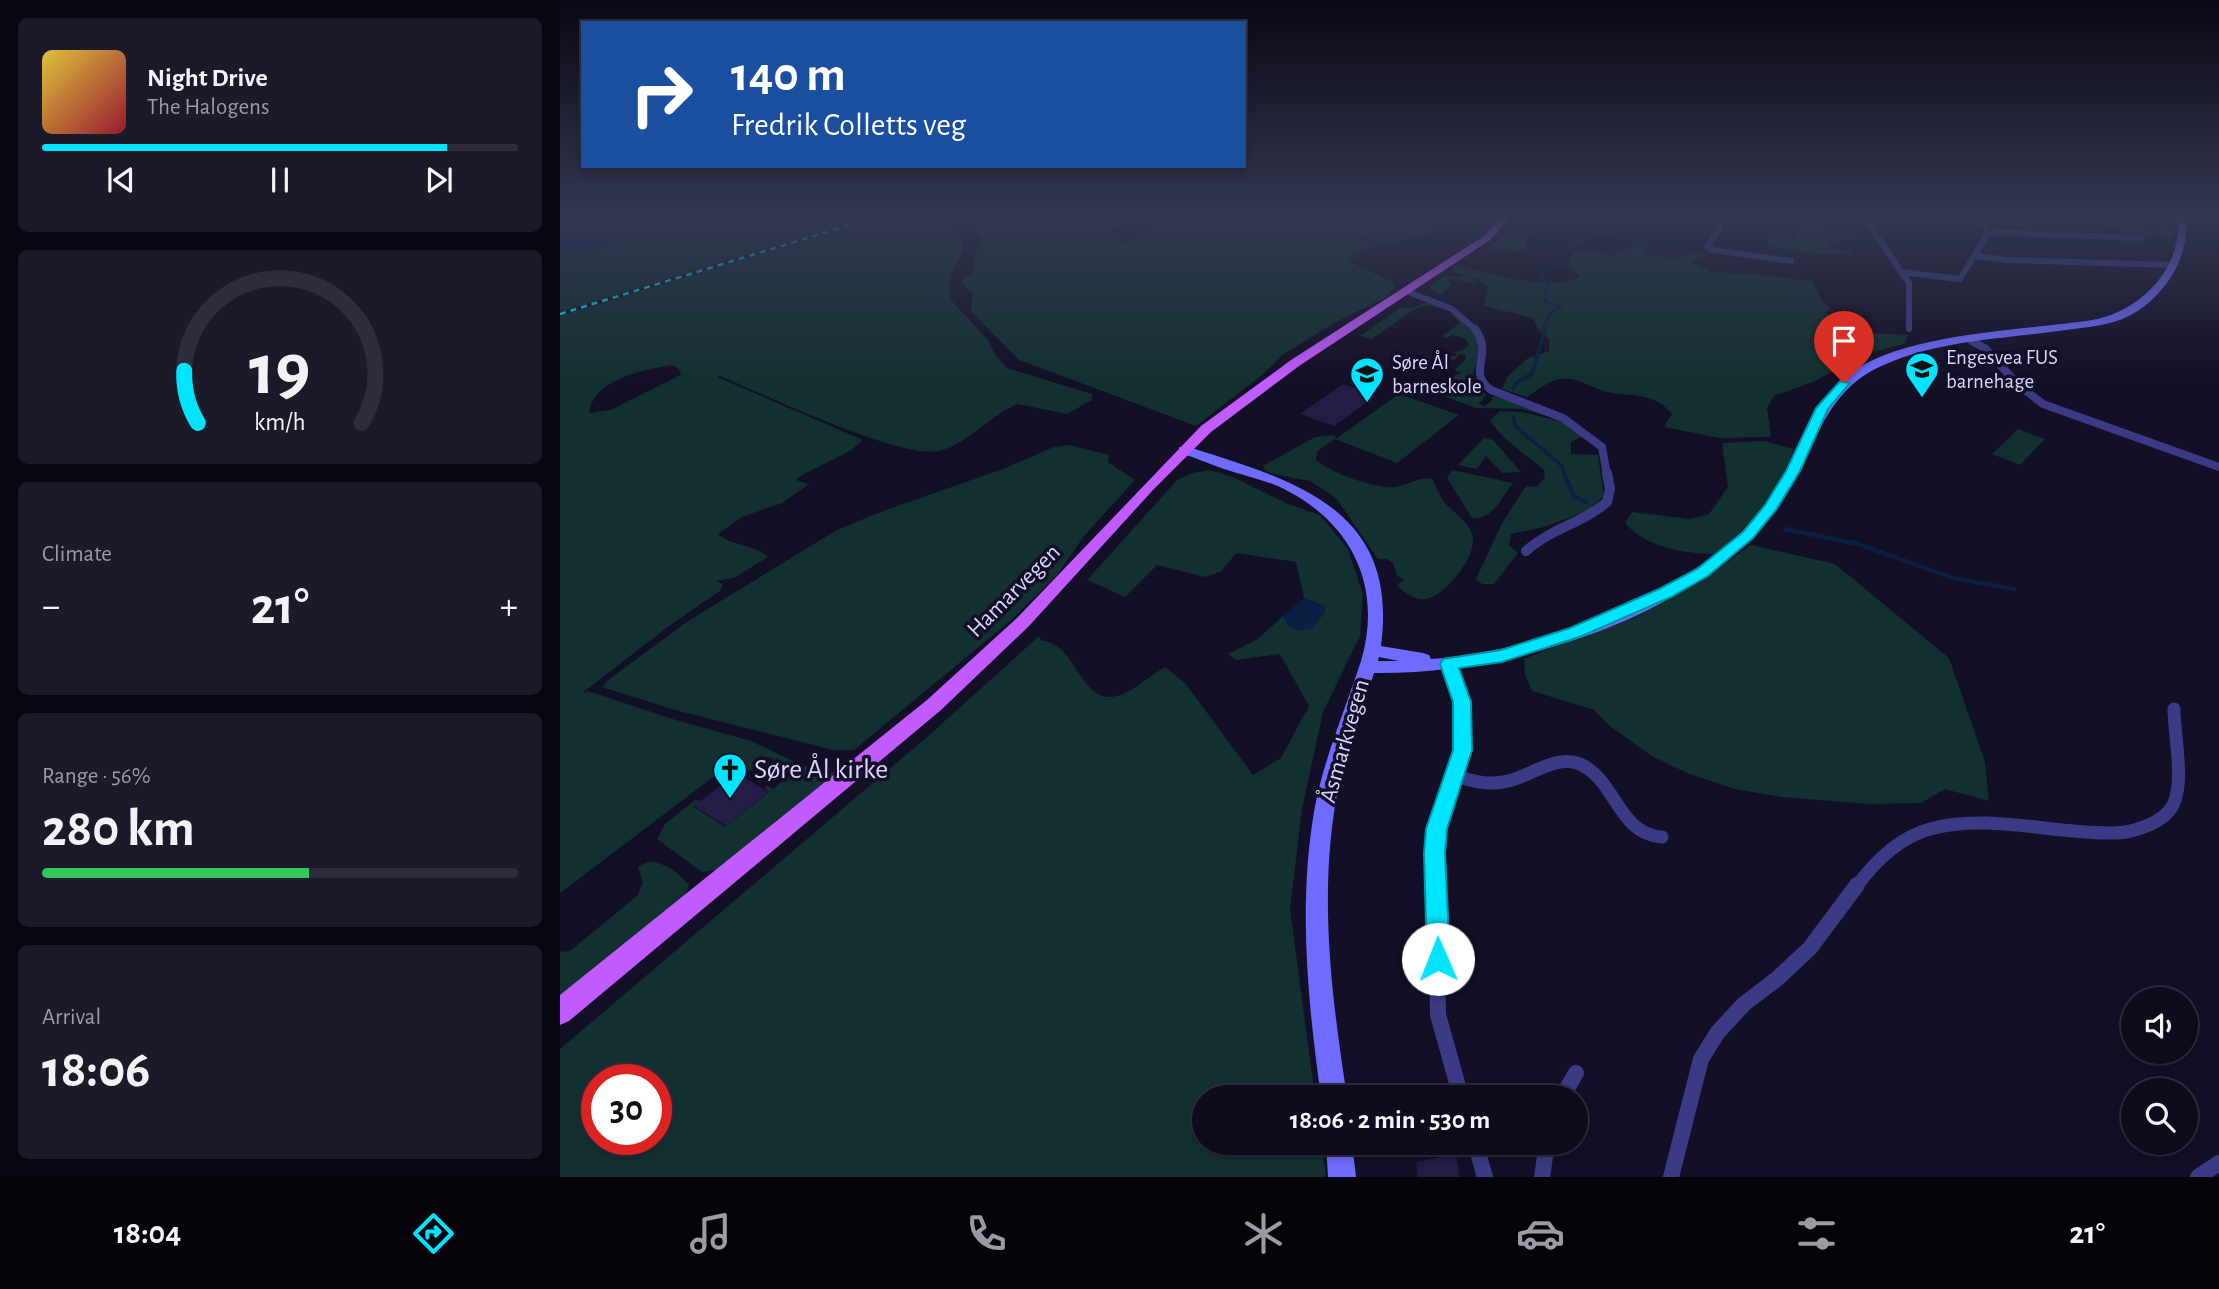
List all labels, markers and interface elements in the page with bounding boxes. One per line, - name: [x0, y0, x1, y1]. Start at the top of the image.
- icon: right: [616, 49, 707, 140]
- text: 140 m: [731, 51, 846, 100]
- text: Night Drive: [147, 65, 268, 91]
- text: The Halogens: [147, 96, 269, 119]
- text: Fredrik Colletts veg: [731, 109, 966, 141]
- icon: previous: [102, 161, 140, 199]
- icon: pause: [261, 161, 299, 199]
- icon: next: [420, 161, 458, 199]
- pin: [1814, 311, 1874, 383]
- icon: arrive: [1825, 322, 1863, 360]
- text: 19: [249, 335, 311, 408]
- place label: Engesvea FUS barnehage: [1946, 347, 2058, 392]
- place label: Søre Ål barneskole: [1392, 350, 1482, 397]
- school or university icon: Engesvea FUS barnehage: [1903, 350, 1941, 399]
- school or university icon: Søre Ål barneskole: [1348, 355, 1386, 404]
- text: km/h: [254, 409, 306, 434]
- street label: Hamarvegen: [963, 540, 1065, 642]
- text: Climate: [42, 543, 112, 566]
- text: 21°: [251, 581, 309, 633]
- text: −: [42, 588, 60, 626]
- text: +: [500, 588, 518, 626]
- street label: Åsmarkvegen: [1314, 676, 1374, 805]
- church icon: Søre Ål kirke: [711, 751, 749, 800]
- place label: Søre Ål kirke: [754, 753, 888, 784]
- text: Range · 56%: [42, 765, 151, 788]
- text: 280 km: [42, 803, 195, 855]
- position arrow: [1401, 922, 1475, 996]
- map controls: [2121, 987, 2198, 1155]
- button: sound: [2121, 987, 2198, 1064]
- text: Arrival: [42, 1006, 101, 1029]
- text: 18:06: [42, 1044, 150, 1096]
- speed limit sign: 30: [581, 1064, 672, 1155]
- button: search: [2121, 1078, 2198, 1155]
- text: 18:06 · 2 min · 530 m: [1290, 1107, 1490, 1133]
- icon: directions: [409, 1209, 458, 1258]
- icon: music: [686, 1209, 735, 1258]
- icon: phone: [962, 1209, 1011, 1258]
- icon: climate: [1239, 1209, 1288, 1258]
- icon: car: [1516, 1209, 1565, 1258]
- icon: filters: [1792, 1209, 1841, 1258]
- text: 18:04: [114, 1217, 181, 1249]
- text: 21°: [2069, 1217, 2105, 1249]

